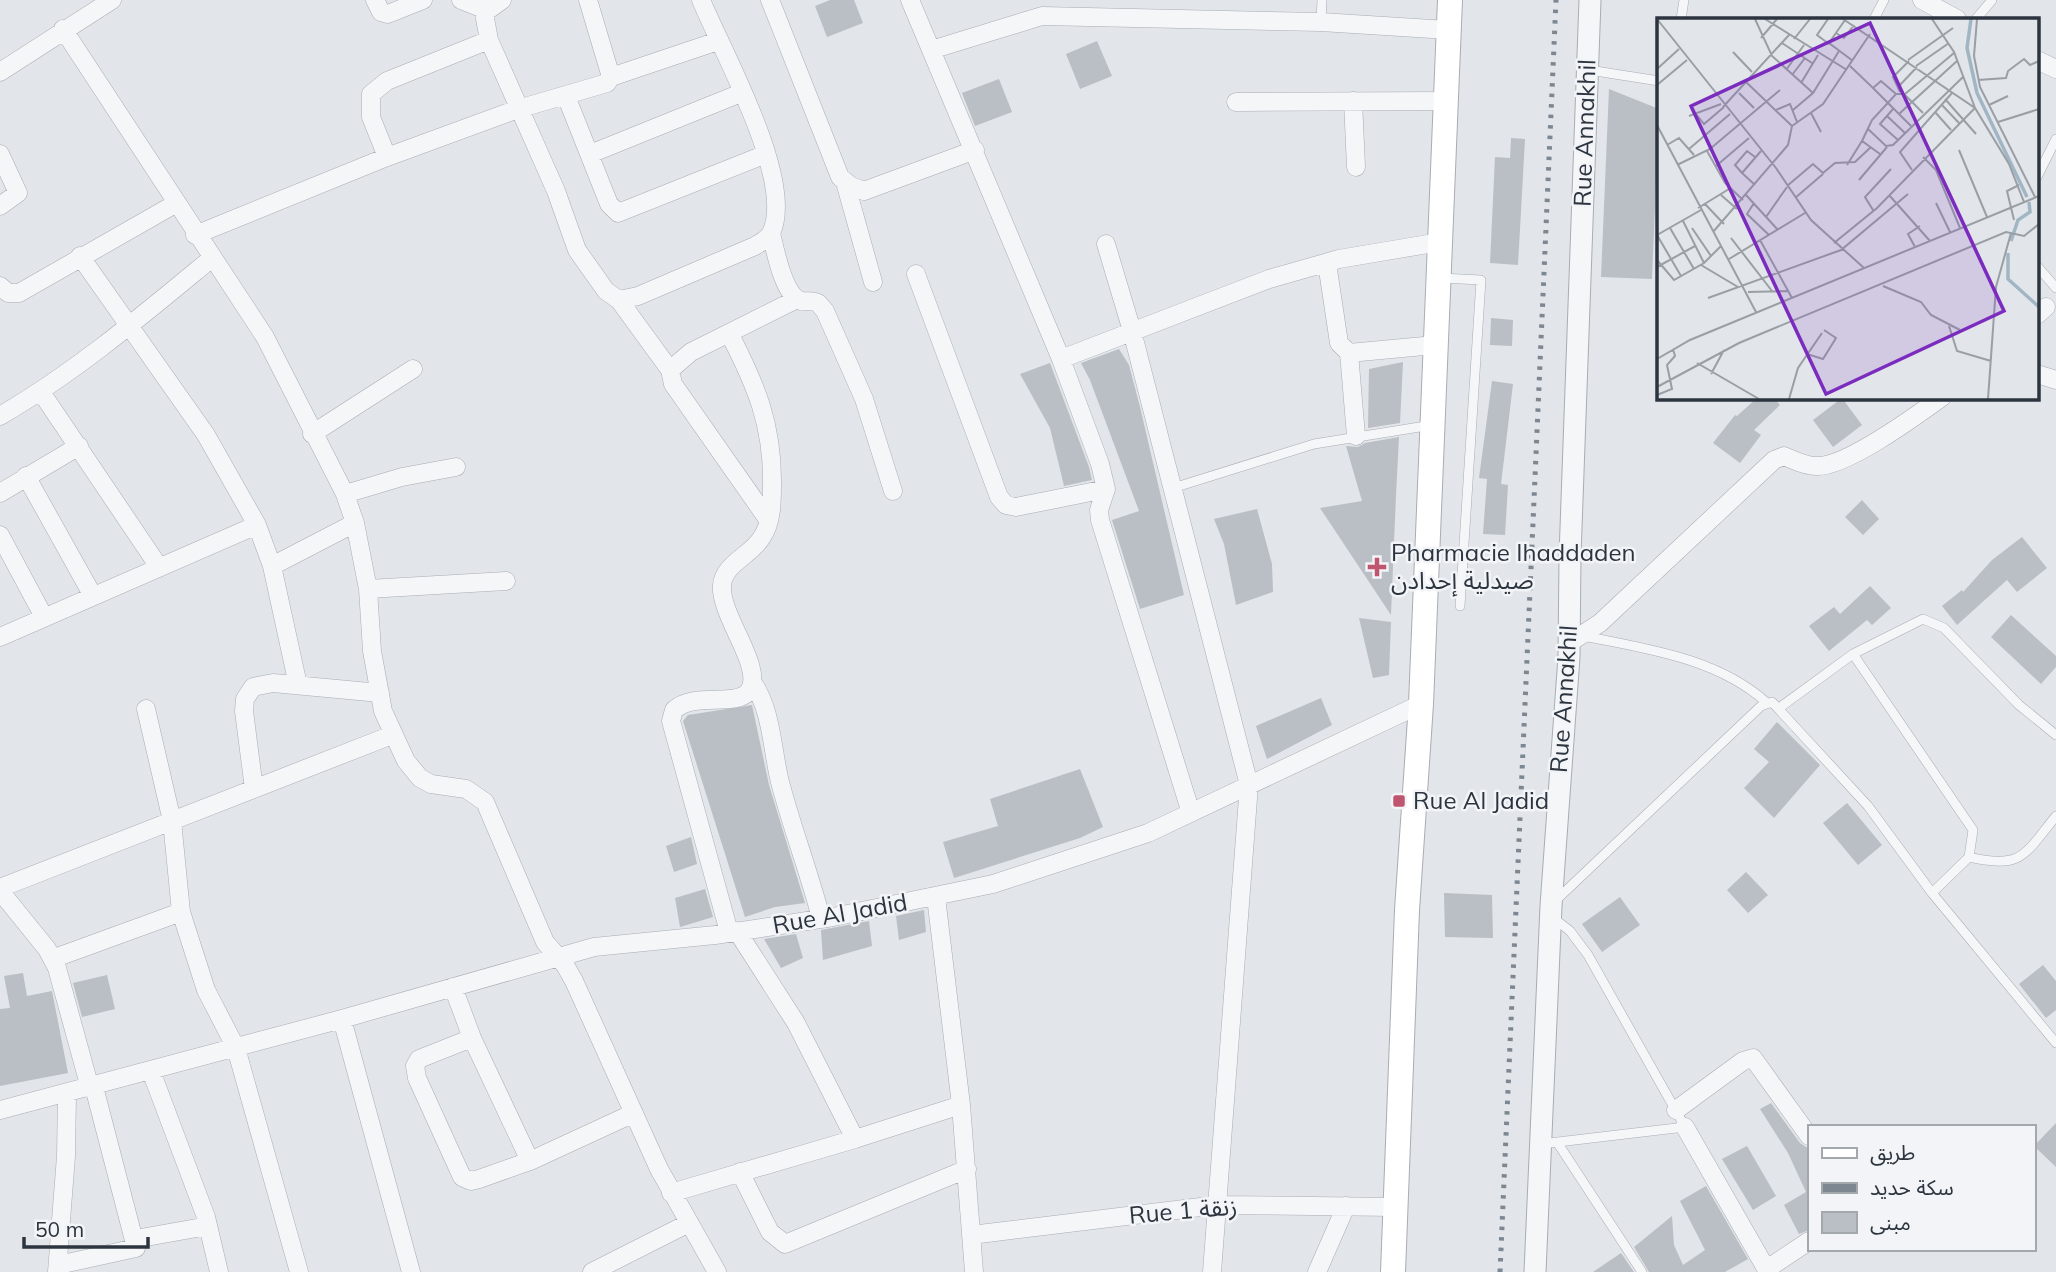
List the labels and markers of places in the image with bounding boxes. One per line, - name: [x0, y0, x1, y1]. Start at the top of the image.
- place label: Pharmacie Ihaddaden صيدلية إحدادن: [1391, 537, 1636, 597]
- marker: Pharmacie Ihaddaden صيدلية إحدادن: [1369, 559, 1385, 575]
- place label: Rue Al Jadid: [1413, 785, 1549, 815]
- marker: Rue Al Jadid: [1391, 793, 1407, 809]

